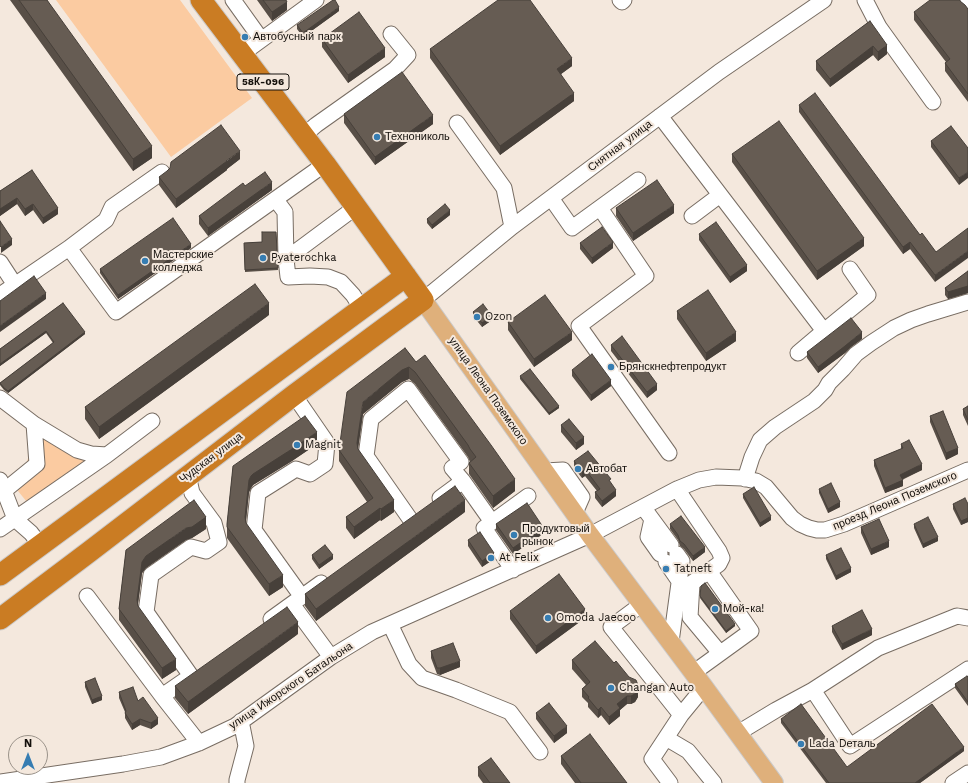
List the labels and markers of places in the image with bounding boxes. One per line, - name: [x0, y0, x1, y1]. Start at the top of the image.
- place label: Автобусный парк: [253, 30, 341, 44]
- marker: Автобусный парк: [240, 32, 250, 42]
- place label: Технониколь: [385, 130, 450, 144]
- marker: Технониколь: [372, 132, 382, 142]
- place label: Мастерские колледжа: [153, 248, 214, 274]
- place label: Pyaterochka: [271, 251, 336, 265]
- marker: Pyaterochka: [258, 253, 268, 263]
- marker: Мастерские колледжа: [140, 256, 150, 266]
- place label: Ozon: [485, 310, 512, 324]
- marker: Ozon: [472, 312, 482, 322]
- place label: Брянскнефтепродукт: [619, 360, 726, 374]
- marker: Брянскнефтепродукт: [606, 362, 616, 372]
- place label: Magnit: [305, 438, 341, 452]
- marker: Magnit: [292, 440, 302, 450]
- place label: Автобат: [586, 462, 627, 476]
- marker: Автобат: [573, 464, 583, 474]
- place label: Продуктовый рынок: [522, 522, 590, 548]
- marker: Продуктовый рынок: [509, 530, 519, 540]
- place label: At Felix: [499, 551, 539, 565]
- marker: At Felix: [486, 553, 496, 563]
- place label: Tatneft: [674, 562, 712, 576]
- marker: Tatneft: [661, 564, 671, 574]
- place label: Мой-ка!: [723, 602, 764, 616]
- marker: Мой-ка!: [710, 604, 720, 614]
- place label: Omoda Jaecoo: [556, 611, 636, 625]
- marker: Omoda Jaecoo: [543, 613, 553, 623]
- place label: Changan Auto: [619, 681, 694, 695]
- marker: Changan Auto: [606, 683, 616, 693]
- place label: Lada Dеталь: [809, 737, 876, 751]
- marker: Lada Dеталь: [796, 739, 806, 749]

